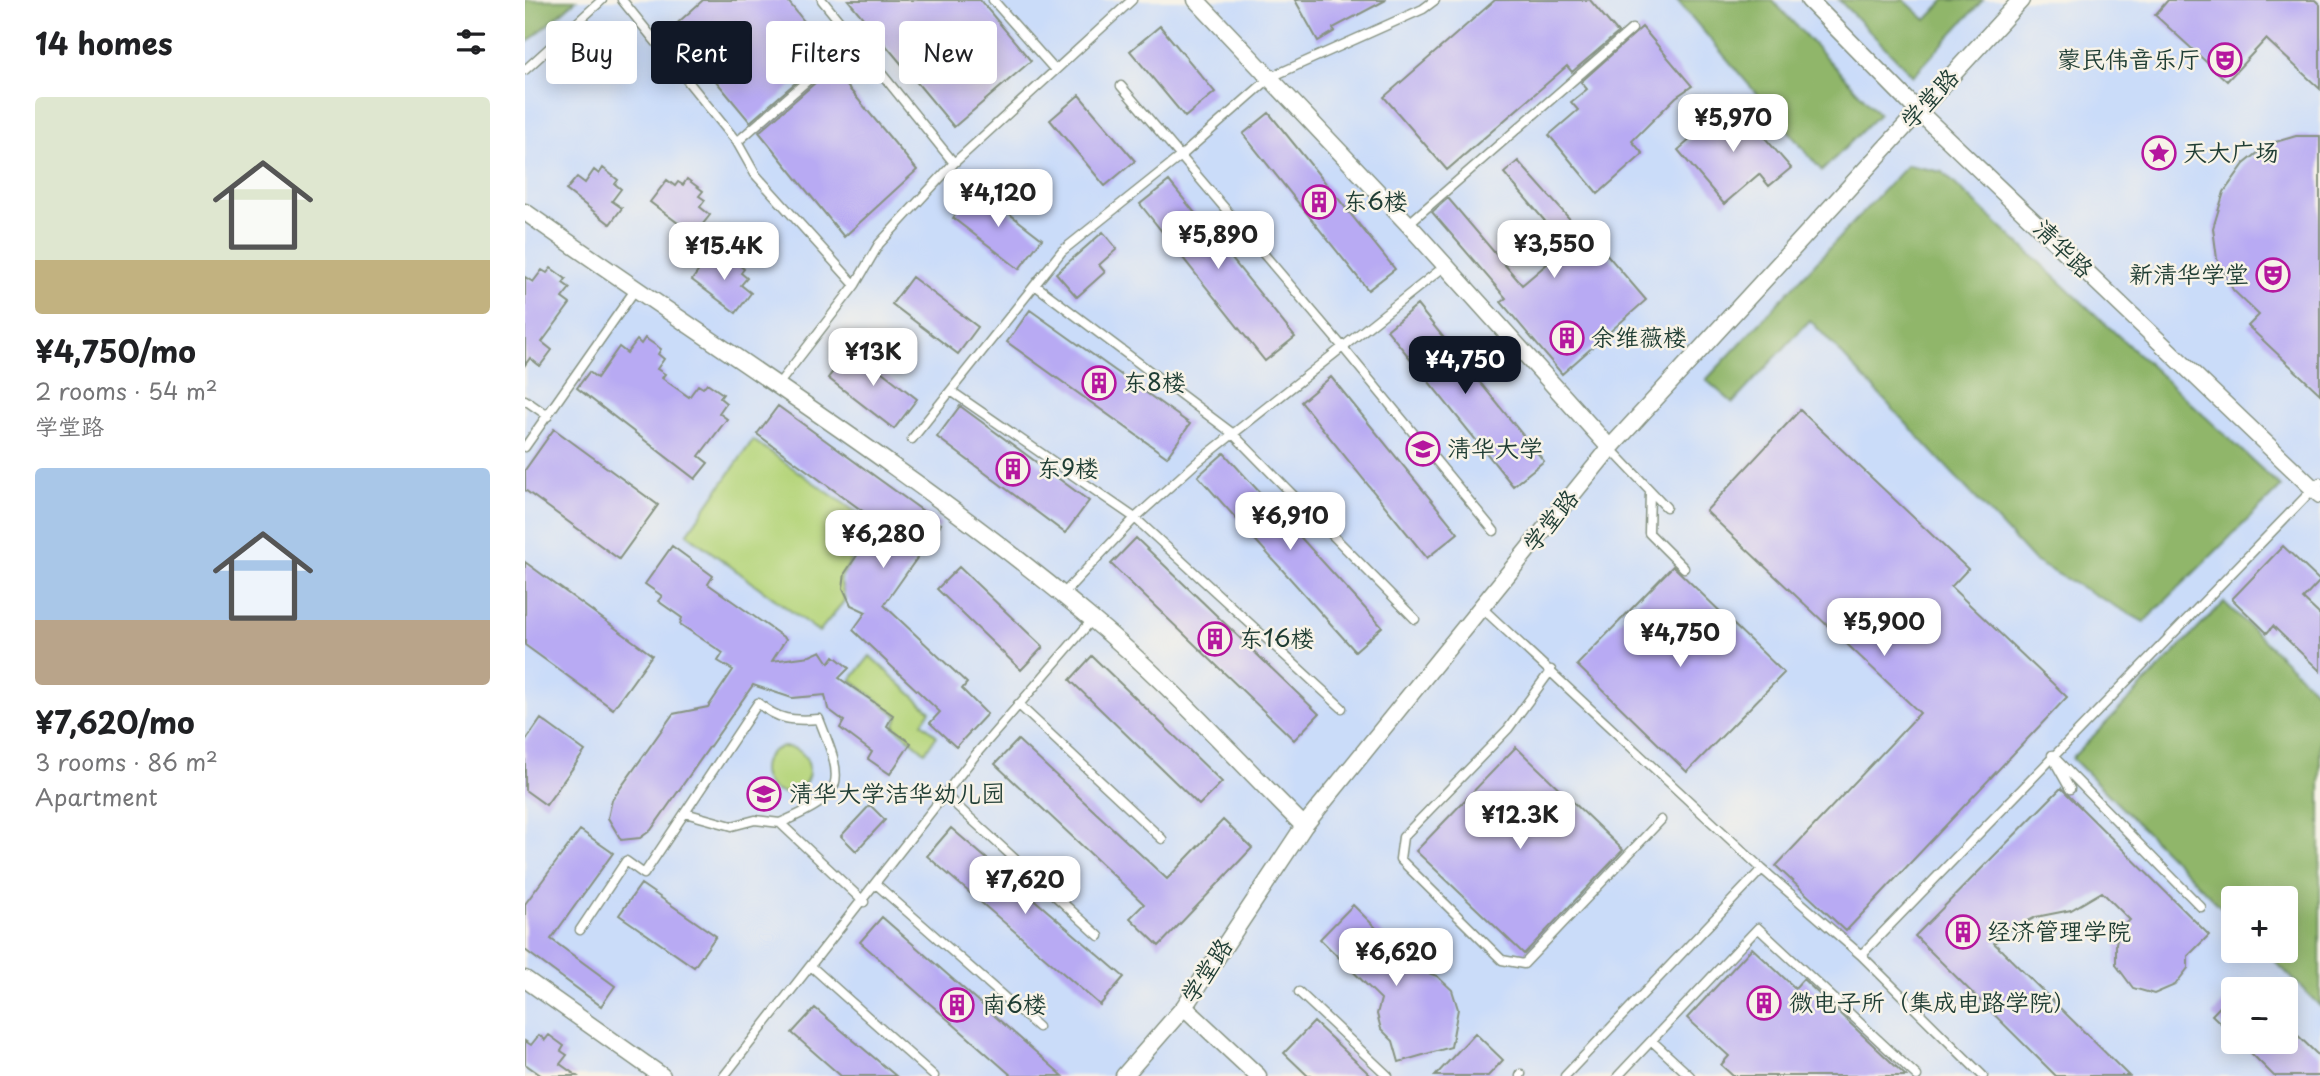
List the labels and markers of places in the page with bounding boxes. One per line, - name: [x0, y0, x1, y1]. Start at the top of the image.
- place label: 蒙民伟音乐厅: [2057, 40, 2201, 76]
- theatre icon: 蒙民伟音乐厅: [2206, 41, 2244, 79]
- pin: ¥5,970: [1676, 94, 1790, 154]
- place label: 天大广场: [2183, 133, 2279, 169]
- place icon: 天大广场: [2140, 134, 2178, 172]
- pin: ¥4,120: [941, 170, 1055, 229]
- place label: 东6楼: [1343, 182, 1408, 218]
- building icon: 东6楼: [1300, 183, 1338, 221]
- pin: ¥5,890: [1161, 212, 1275, 271]
- pin: ¥3,550: [1497, 220, 1611, 280]
- pin: ¥15.4K: [667, 222, 781, 282]
- place label: 新清华学堂: [2129, 255, 2249, 291]
- theatre icon: 新清华学堂: [2254, 256, 2292, 294]
- place label: 余维薇楼: [1591, 318, 1687, 354]
- building icon: 余维薇楼: [1548, 319, 1586, 357]
- pin: ¥13K: [832, 328, 914, 388]
- pin: ¥4,750: [1408, 336, 1522, 396]
- place label: 东8楼: [1123, 363, 1186, 399]
- building icon: 东8楼: [1080, 364, 1118, 402]
- place label: 清华大学: [1447, 429, 1543, 465]
- school or university icon: 清华大学: [1404, 430, 1442, 468]
- place label: 东9楼: [1037, 449, 1099, 485]
- building icon: 东9楼: [994, 450, 1032, 488]
- pin: ¥6,910: [1233, 492, 1347, 552]
- pin: ¥6,280: [826, 510, 940, 570]
- pin: ¥5,900: [1827, 598, 1941, 658]
- pin: ¥4,750: [1623, 610, 1737, 669]
- place label: 东16楼: [1239, 619, 1315, 655]
- building icon: 东16楼: [1196, 620, 1234, 658]
- place label: 清华大学洁华幼儿园: [789, 774, 1005, 810]
- school or university icon: 清华大学洁华幼儿园: [745, 775, 783, 813]
- pin: ¥12.3K: [1463, 792, 1577, 851]
- pin: ¥7,620: [968, 856, 1082, 916]
- place label: 经济管理学院: [1987, 912, 2131, 948]
- building icon: 经济管理学院: [1944, 913, 1982, 951]
- pin: ¥6,620: [1339, 928, 1453, 988]
- place label: 微电子所（集成电路学院）: [1789, 983, 2077, 1019]
- building icon: 微电子所（集成电路学院）: [1745, 984, 1783, 1022]
- place label: 南6楼: [982, 985, 1047, 1021]
- building icon: 南6楼: [938, 986, 976, 1024]

